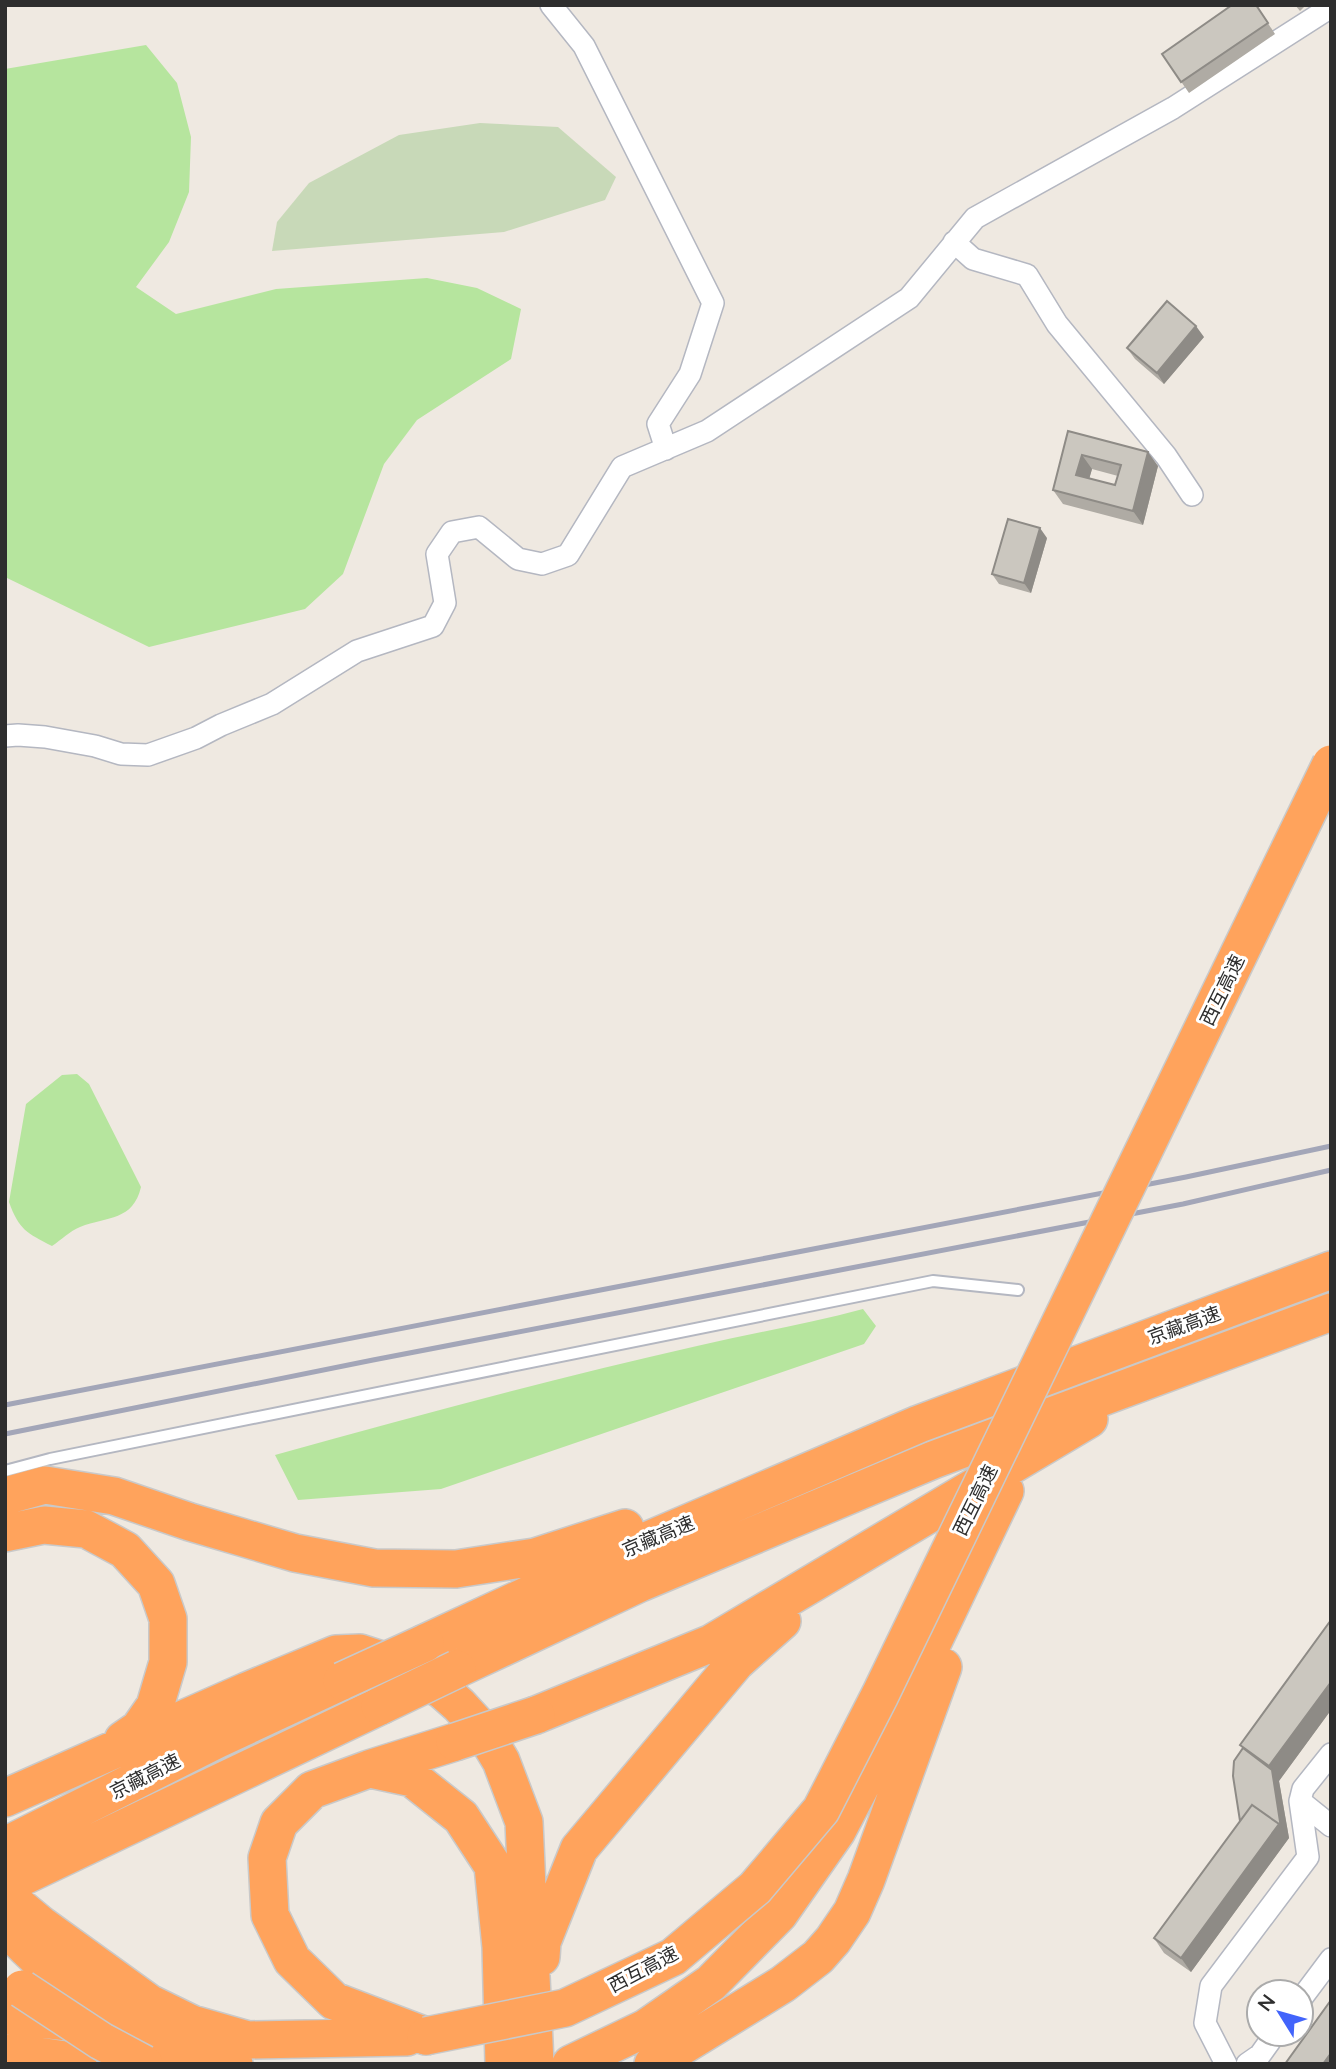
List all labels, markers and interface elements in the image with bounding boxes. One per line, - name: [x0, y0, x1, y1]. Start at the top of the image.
- street label: 西互高速: [1195, 951, 1249, 1029]
- street label: 京藏高速: [1144, 1301, 1223, 1348]
- street label: 西互高速: [948, 1461, 1002, 1539]
- street label: 京藏高速: [618, 1510, 697, 1561]
- street label: 京藏高速: [106, 1748, 184, 1803]
- street label: 西互高速: [604, 1941, 682, 1997]
- north arrow: [1245, 1978, 1315, 2048]
- text: N: [1252, 1990, 1280, 2015]

